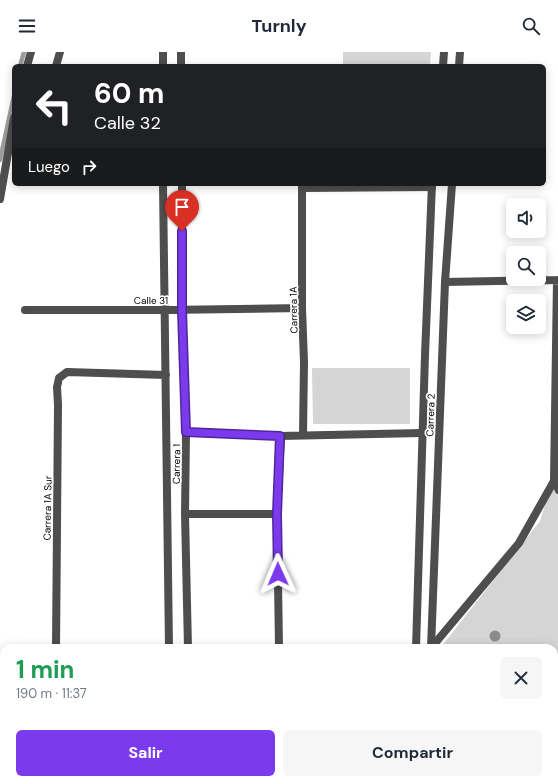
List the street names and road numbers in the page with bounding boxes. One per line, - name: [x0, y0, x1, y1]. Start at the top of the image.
- street label: Carrera 1A: [287, 286, 300, 334]
- street label: Calle 31: [134, 294, 168, 307]
- street label: Carrera 2: [423, 393, 438, 437]
- street label: Carrera 1: [170, 444, 183, 484]
- street label: Carrera 1A Sur: [40, 475, 55, 541]

